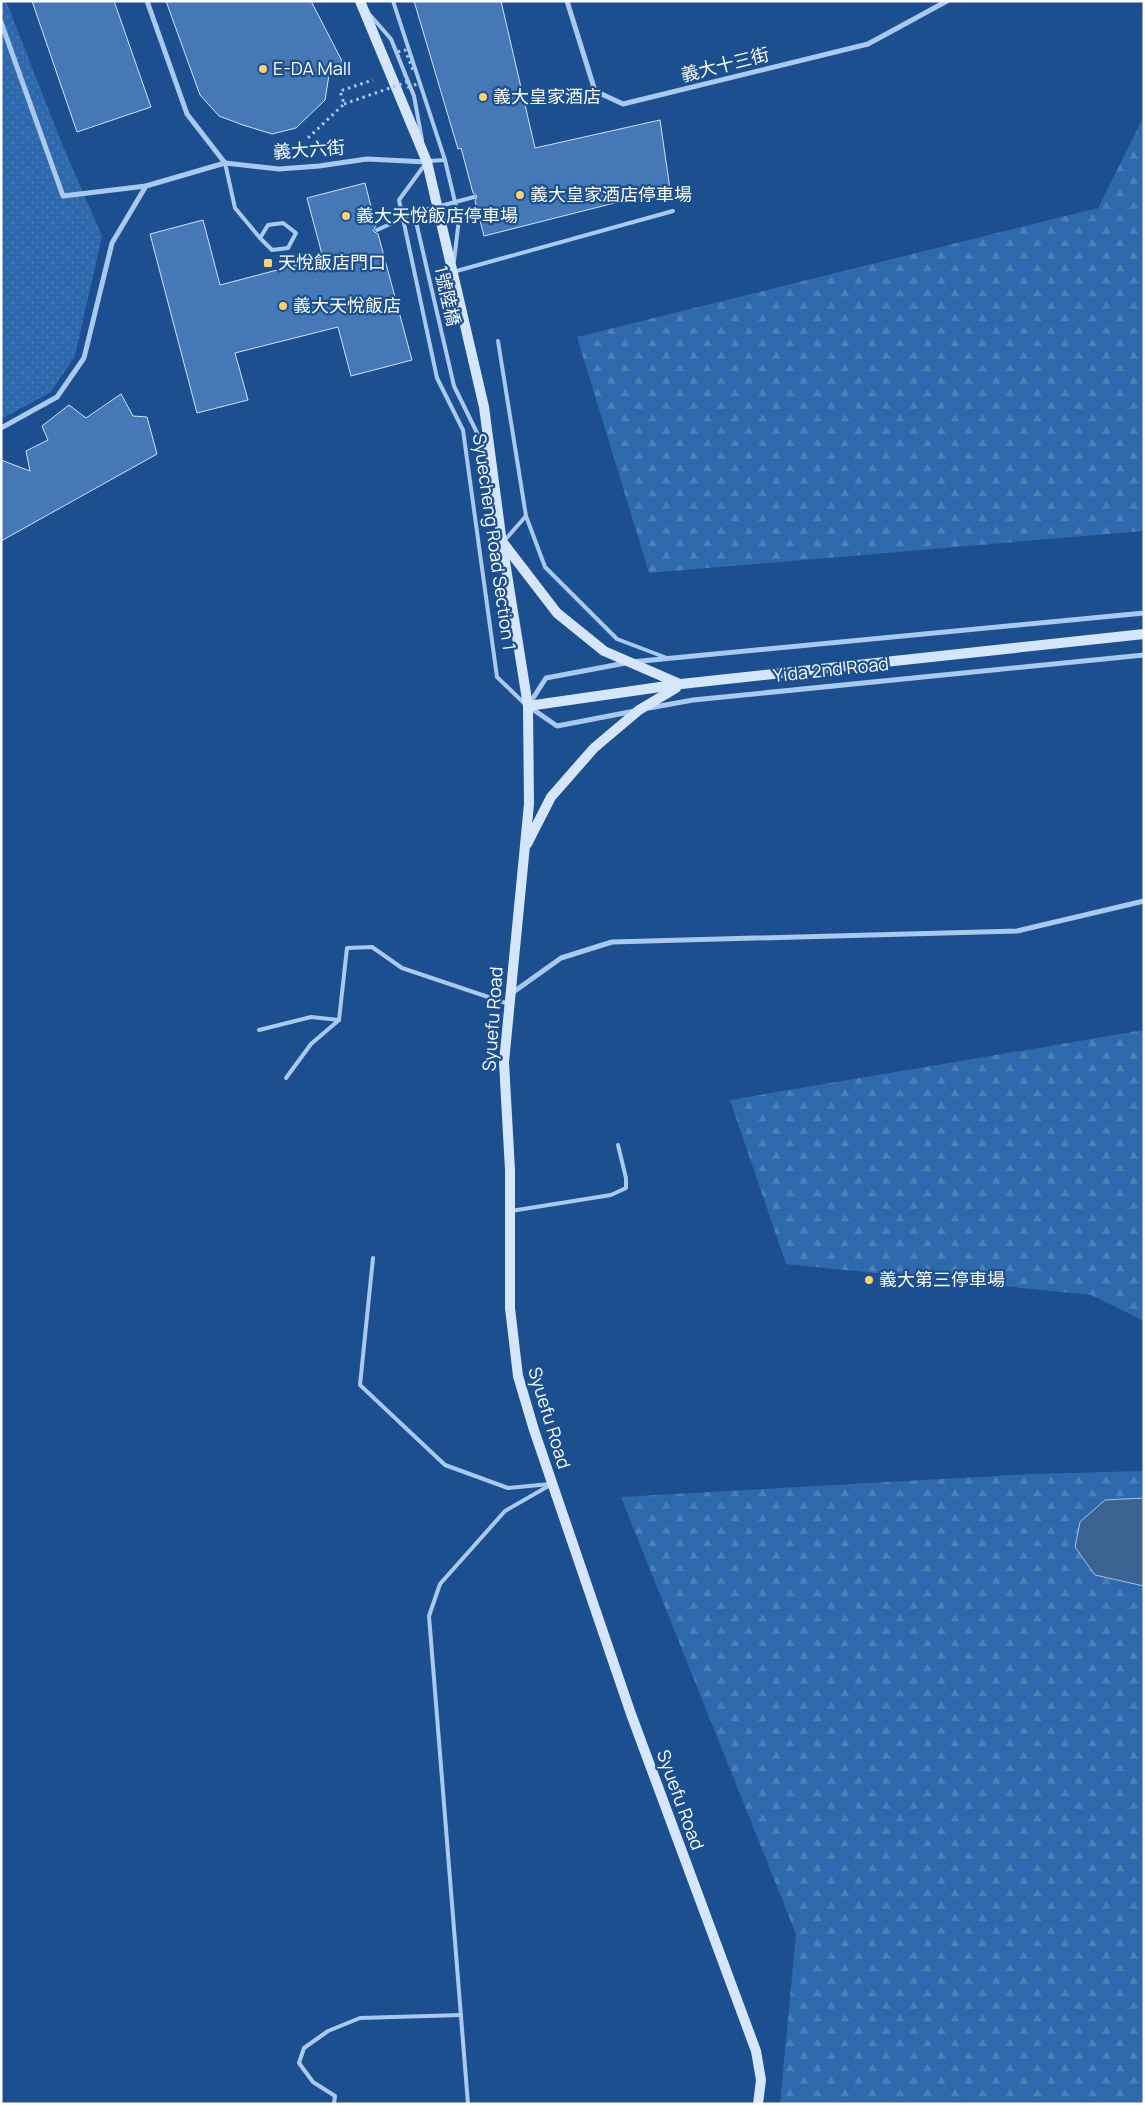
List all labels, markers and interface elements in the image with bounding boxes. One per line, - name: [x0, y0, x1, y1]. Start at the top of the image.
- street label: 義大十三街: [678, 41, 771, 87]
- place label: E-DA Mall: [273, 56, 351, 80]
- marker: E-DA Mall: [257, 63, 269, 75]
- place label: 義大皇家酒店: [493, 84, 601, 108]
- marker: 義大皇家酒店: [477, 91, 489, 103]
- street label: 義大六街: [272, 135, 346, 163]
- place label: 義大皇家酒店停車場: [530, 182, 692, 206]
- marker: 義大皇家酒店停車場: [514, 189, 526, 201]
- place label: 義大天悅飯店停車場: [356, 203, 518, 227]
- marker: 義大天悅飯店停車場: [340, 210, 352, 222]
- place label: 天悅飯店門口: [278, 250, 386, 274]
- marker: 天悅飯店門口: [262, 257, 274, 269]
- street label: 1號陸橋: [429, 263, 467, 328]
- place label: 義大天悅飯店: [293, 293, 401, 317]
- marker: 義大天悅飯店: [277, 300, 289, 312]
- street label: Syuecheng Road Section 1: [468, 432, 522, 652]
- street label: Yida 2nd Road: [772, 651, 890, 687]
- street label: Syuefu Road: [476, 966, 508, 1072]
- place label: 義大第三停車場: [879, 1267, 1005, 1291]
- marker: 義大第三停車場: [863, 1274, 875, 1286]
- street label: Syuefu Road: [523, 1364, 577, 1471]
- street label: Syuefu Road: [652, 1746, 710, 1853]

